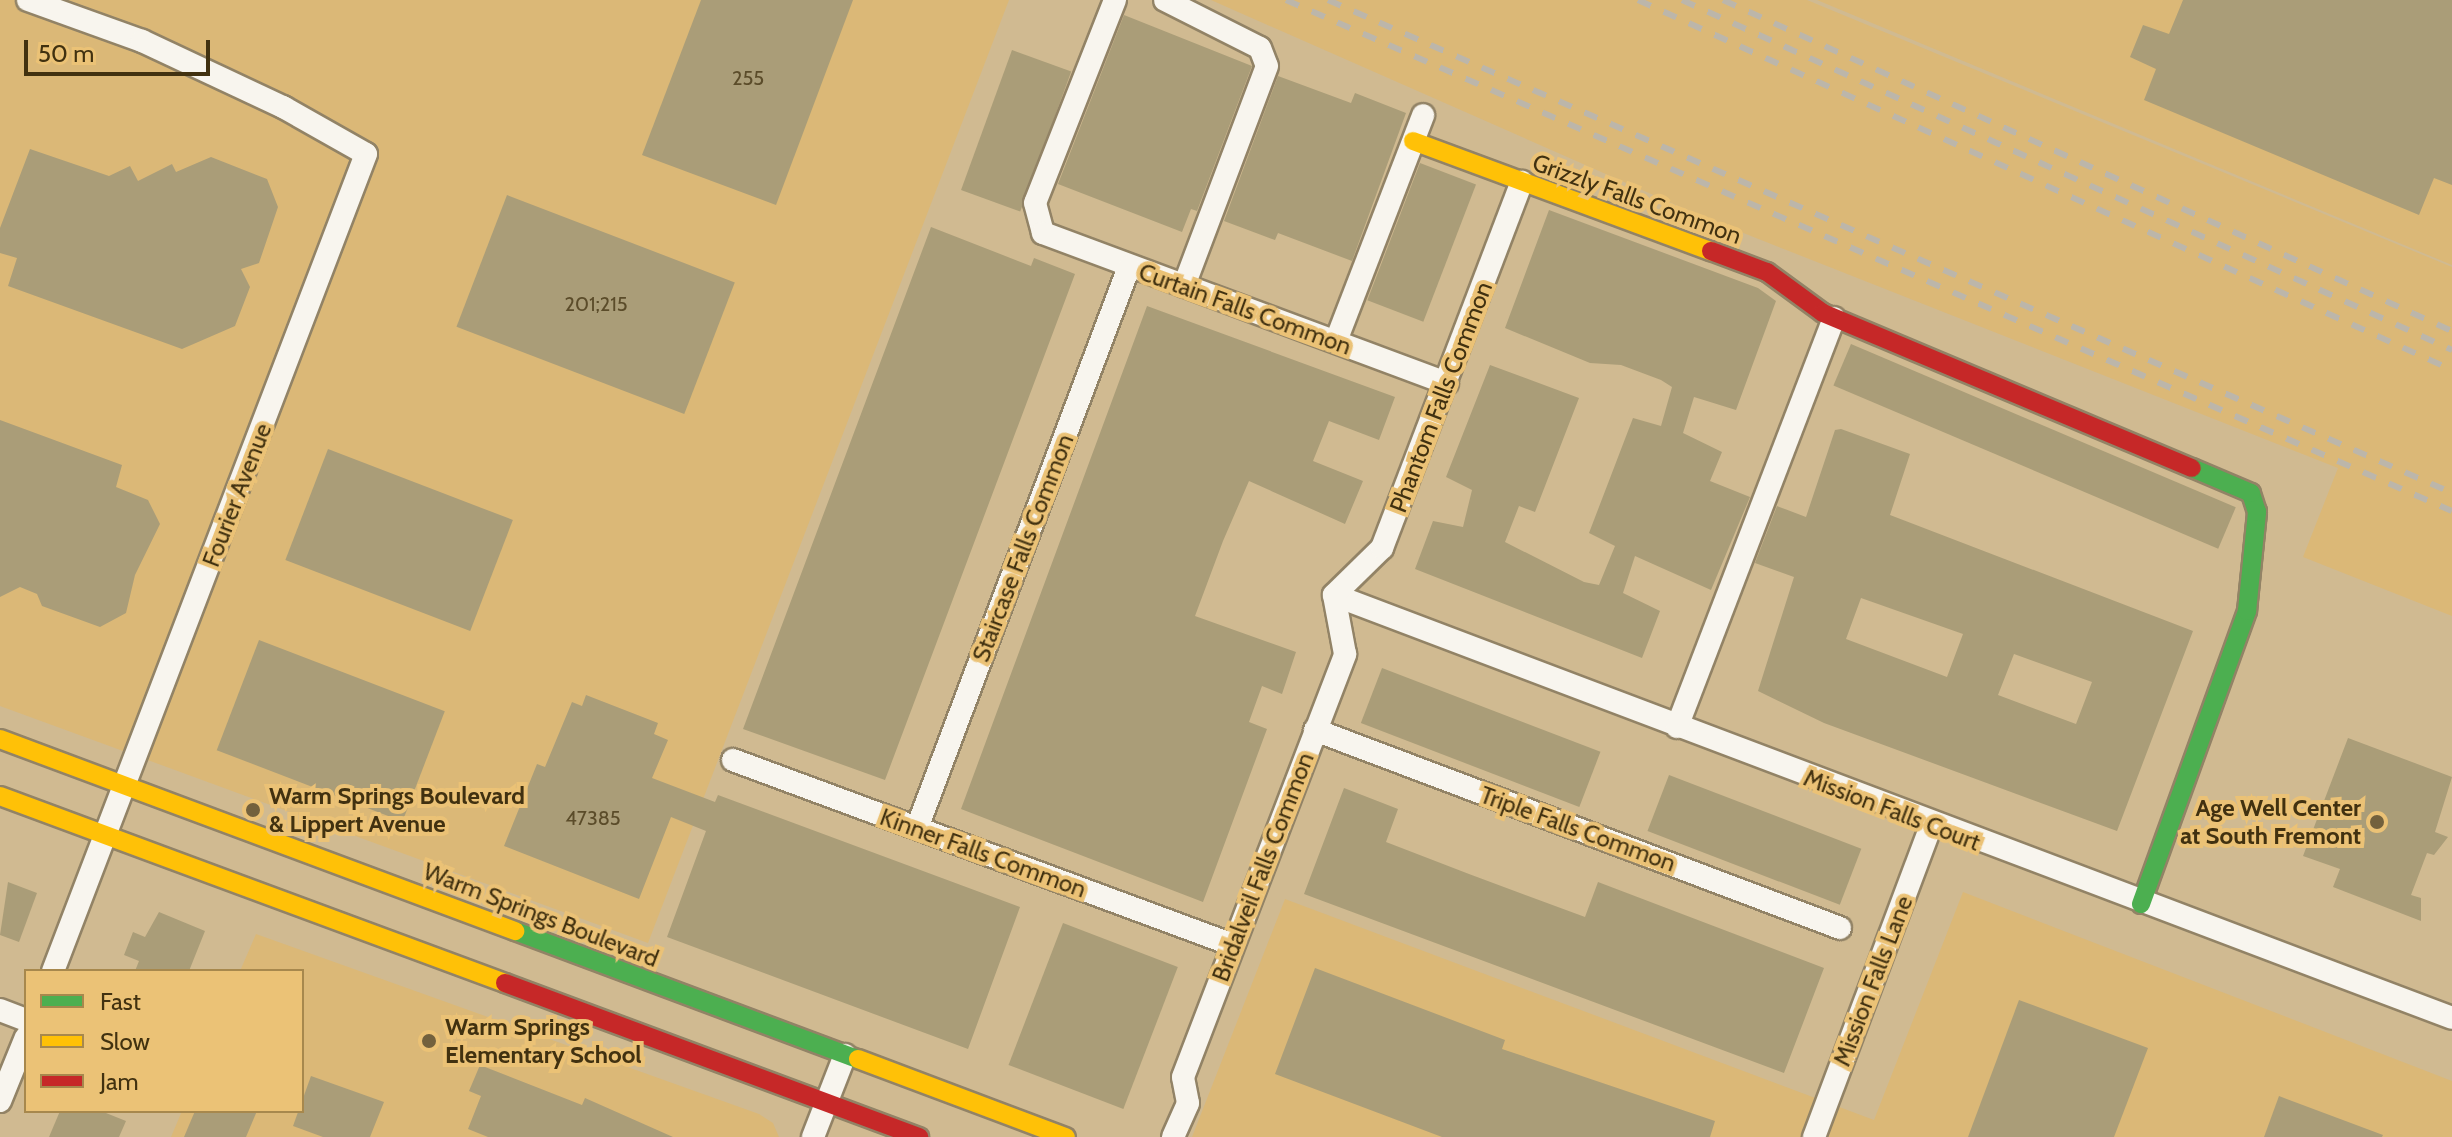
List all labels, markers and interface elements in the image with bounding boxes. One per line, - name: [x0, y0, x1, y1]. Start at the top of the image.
- scale bar: [28, 24, 214, 74]
- text: 50 m: [38, 39, 94, 68]
- house number: 255: [732, 66, 764, 90]
- street label: Grizzly Falls Common: [1529, 148, 1745, 250]
- street label: Curtain Falls Common: [1135, 257, 1355, 361]
- street label: Phantom Falls Common: [1384, 278, 1498, 516]
- house number: 201;215: [564, 292, 628, 316]
- street label: Fourier Avenue: [196, 419, 278, 571]
- street label: Staircase Falls Common: [966, 430, 1080, 666]
- street label: Bridalveil Falls Common: [1206, 748, 1320, 986]
- street label: Mission Falls Court: [1800, 763, 1984, 857]
- street label: Triple Falls Common: [1476, 780, 1680, 878]
- place label: Warm Springs Boulevard & Lippert Avenue: [269, 782, 525, 838]
- place label: Age Well Center at South Fremont: [2180, 794, 2361, 850]
- marker: Warm Springs Boulevard & Lippert Avenue: [244, 801, 262, 819]
- street label: Kinner Falls Common: [876, 802, 1090, 904]
- house number: 47385: [565, 806, 621, 830]
- marker: Age Well Center at South Fremont: [2368, 813, 2386, 831]
- street label: Warm Springs Boulevard: [419, 857, 663, 973]
- street label: Mission Falls Lane: [1827, 892, 1919, 1070]
- legend: [24, 969, 304, 1113]
- text: Fast: [100, 987, 141, 1016]
- place label: Warm Springs Elementary School: [445, 1013, 642, 1069]
- text: Slow: [100, 1027, 150, 1056]
- marker: Warm Springs Elementary School: [420, 1032, 438, 1050]
- text: Jam: [100, 1067, 138, 1096]

